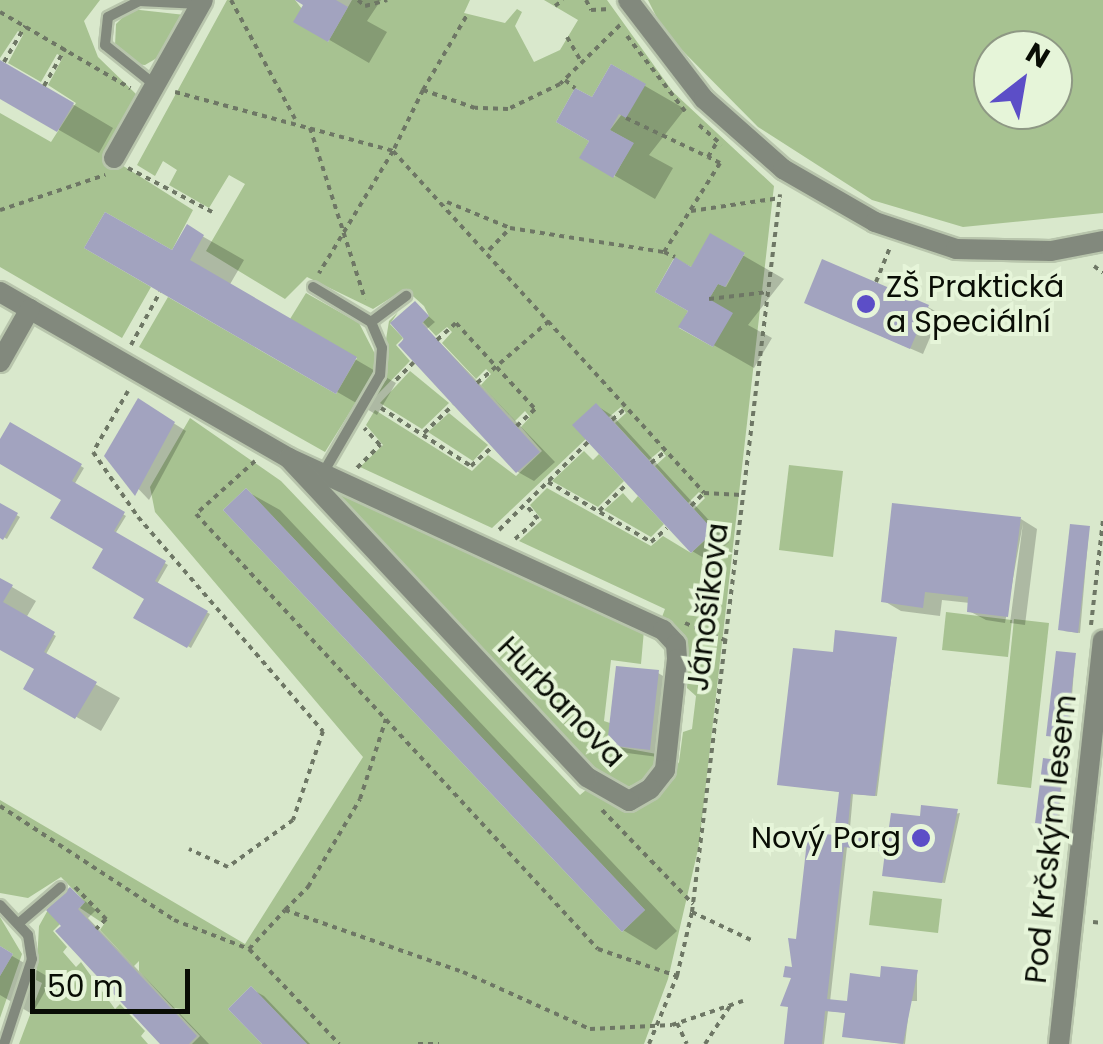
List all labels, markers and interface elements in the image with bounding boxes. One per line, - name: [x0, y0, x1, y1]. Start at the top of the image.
- north arrow: [973, 30, 1073, 130]
- text: N: [1019, 33, 1057, 78]
- place label: ZŠ Praktická a Speciální: [886, 269, 1064, 340]
- marker: ZŠ Praktická a Speciální: [855, 293, 877, 315]
- street label: Jánošíkova: [680, 521, 736, 693]
- street label: Hurbanova: [490, 629, 632, 775]
- street label: Pod Krčským lesem: [1018, 693, 1084, 985]
- place label: Nový Porg: [751, 820, 901, 856]
- marker: Nový Porg: [910, 827, 932, 849]
- scale bar: [35, 949, 195, 1011]
- text: 50 m: [47, 965, 124, 1008]

